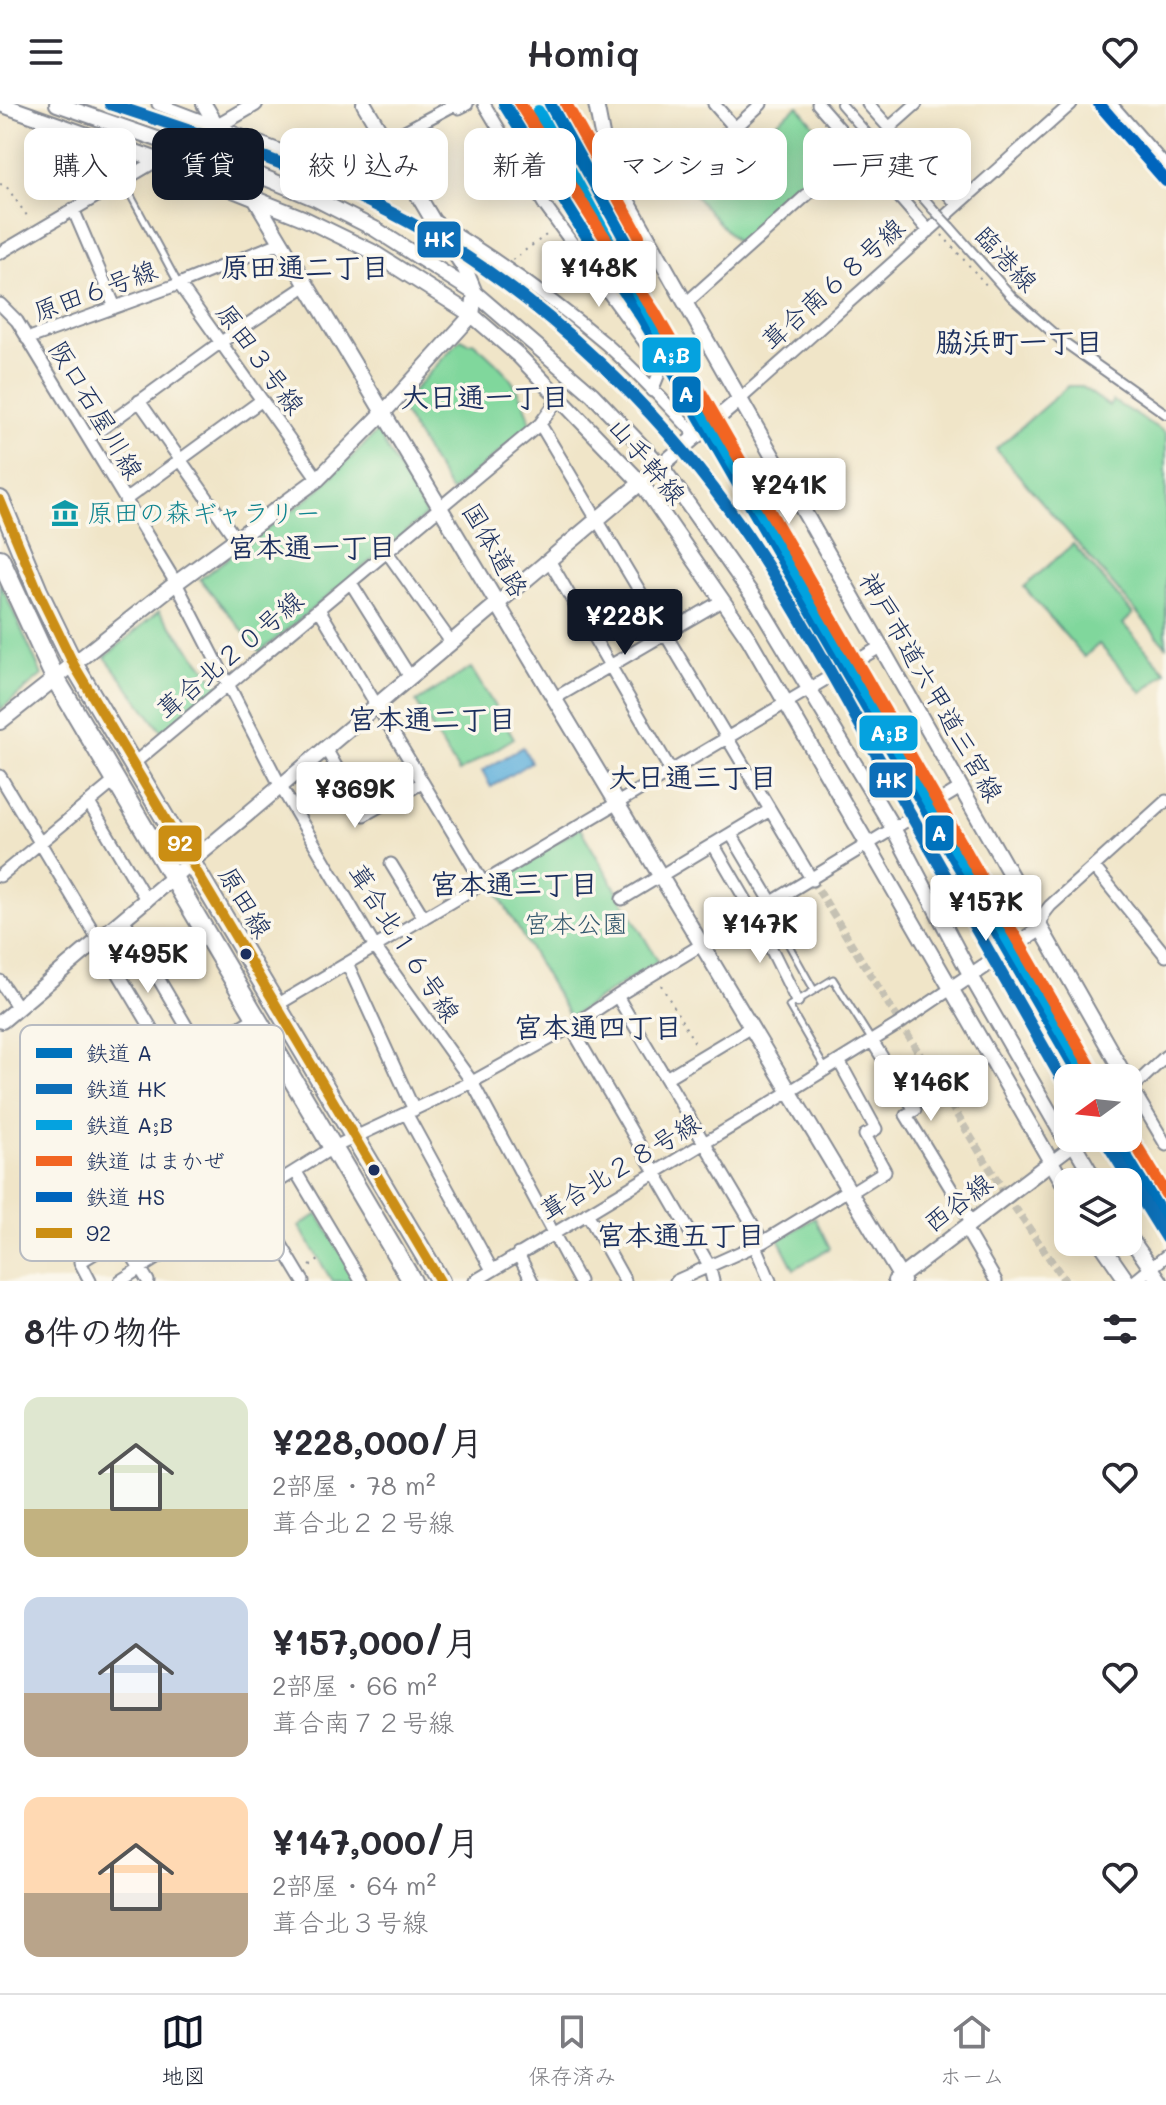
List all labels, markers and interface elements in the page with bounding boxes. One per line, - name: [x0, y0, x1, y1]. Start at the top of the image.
- text: Homiq: [526, 29, 640, 76]
- icon: menu: [24, 30, 68, 74]
- icon: heart: [1098, 30, 1142, 74]
- chip: 購入: [24, 128, 136, 200]
- chip: 賃貸: [152, 128, 264, 200]
- chip: 絞り込み: [280, 128, 448, 200]
- chip: 新着: [464, 128, 576, 200]
- chip: マンション: [592, 128, 787, 200]
- chip: 一戸建て: [803, 128, 971, 200]
- street label: 葺合南６８号線: [753, 210, 911, 357]
- street label: 臨港線: [968, 218, 1046, 298]
- line badge: HK: [416, 220, 462, 259]
- text: HK: [423, 224, 455, 253]
- pin: ¥148K: [543, 241, 655, 309]
- district label: 原田通二丁目: [221, 248, 389, 284]
- text: ¥148K: [560, 250, 638, 284]
- street label: 原田６号線: [28, 252, 162, 328]
- street label: 原田３号線: [209, 296, 313, 421]
- district label: 脇浜町一丁目: [935, 323, 1103, 359]
- street label: 阪口石屋川線: [42, 334, 152, 485]
- line badge: A;B: [641, 336, 702, 374]
- text: A;B: [652, 340, 690, 369]
- line badge: A: [671, 375, 702, 414]
- district label: 大日通一丁目: [401, 378, 569, 414]
- text: A: [678, 379, 694, 408]
- street label: 山手幹線: [601, 410, 694, 511]
- pin: ¥241K: [733, 458, 845, 526]
- text: ¥241K: [751, 467, 827, 501]
- place label: 原田の森ギャラリー: [87, 495, 321, 529]
- street label: 国体道路: [455, 496, 537, 603]
- museum icon: 原田の森ギャラリー: [50, 498, 80, 528]
- district label: 宮本通一丁目: [228, 528, 396, 564]
- street label: 神戸市道六甲道三宮線: [852, 565, 1012, 808]
- street label: 葺合北２０号線: [149, 583, 310, 726]
- pin: ¥228K: [569, 589, 681, 657]
- text: ¥228K: [585, 598, 665, 632]
- district label: 宮本通二丁目: [348, 700, 516, 736]
- line badge: A;B: [858, 714, 919, 752]
- text: A;B: [870, 718, 908, 747]
- district label: 大日通三丁目: [609, 758, 777, 794]
- line badge: HK: [868, 761, 914, 799]
- pin: ¥369K: [299, 762, 411, 830]
- text: HK: [875, 765, 907, 794]
- text: ¥369K: [314, 771, 396, 805]
- line badge: A: [924, 814, 955, 852]
- text: A: [931, 818, 947, 847]
- line badge: 92: [157, 824, 203, 863]
- text: 92: [167, 828, 193, 857]
- street label: 葺合北１６号線: [341, 857, 469, 1028]
- street label: 原田線: [211, 859, 281, 944]
- district label: 宮本通三丁目: [430, 865, 598, 901]
- pin: ¥157K: [930, 875, 1042, 943]
- text: ¥157K: [948, 884, 1024, 918]
- pin: ¥147K: [704, 897, 816, 965]
- park label: 宮本公園: [524, 906, 628, 940]
- text: ¥147K: [722, 906, 798, 940]
- pin: ¥495K: [92, 927, 204, 995]
- text: ¥495K: [107, 936, 189, 970]
- unlabelled marker: [238, 946, 254, 962]
- district label: 宮本通四丁目: [514, 1008, 682, 1044]
- legend: [20, 1025, 284, 1261]
- text: 鉄道 A: [86, 1038, 152, 1067]
- pin: ¥146K: [875, 1055, 987, 1123]
- text: ¥146K: [892, 1064, 970, 1098]
- north arrow: [1054, 1064, 1142, 1152]
- map controls: [1054, 1064, 1142, 1256]
- text: 鉄道 HK: [86, 1074, 166, 1103]
- street label: 葺合北２８号線: [533, 1105, 706, 1228]
- text: 鉄道 A;B: [86, 1110, 173, 1139]
- text: 鉄道 はまかぜ: [86, 1146, 225, 1175]
- unlabelled marker: [366, 1162, 382, 1178]
- street label: 西谷線: [916, 1165, 999, 1239]
- button: layers: [1054, 1168, 1142, 1256]
- text: 鉄道 HS: [86, 1182, 165, 1211]
- district label: 宮本通五丁目: [597, 1216, 765, 1252]
- text: 92: [86, 1218, 111, 1247]
- icon: filters: [1098, 1307, 1142, 1351]
- text: 8件の物件: [24, 1308, 181, 1353]
- text: ¥228,000/月: [272, 1419, 483, 1464]
- icon: home: [88, 1429, 184, 1525]
- icon: heart: [1098, 1455, 1142, 1499]
- text: 2部屋 · 78 m²: [272, 1468, 436, 1502]
- text: 葺合北２２号線: [272, 1505, 454, 1539]
- text: ¥157,000/月: [272, 1619, 478, 1664]
- icon: home: [88, 1629, 184, 1725]
- icon: heart: [1098, 1655, 1142, 1699]
- text: 2部屋 · 66 m²: [272, 1668, 437, 1702]
- text: 葺合南７２号線: [272, 1705, 454, 1739]
- text: ¥147,000/月: [272, 1819, 480, 1864]
- icon: home: [88, 1829, 184, 1925]
- icon: heart: [1098, 1855, 1142, 1899]
- text: 2部屋 · 64 m²: [272, 1868, 436, 1902]
- text: 葺合北３号線: [272, 1905, 428, 1939]
- tab: 地図: [161, 2010, 205, 2090]
- tab: 保存済み: [528, 2010, 616, 2090]
- tab: ホーム: [939, 2010, 1005, 2090]

